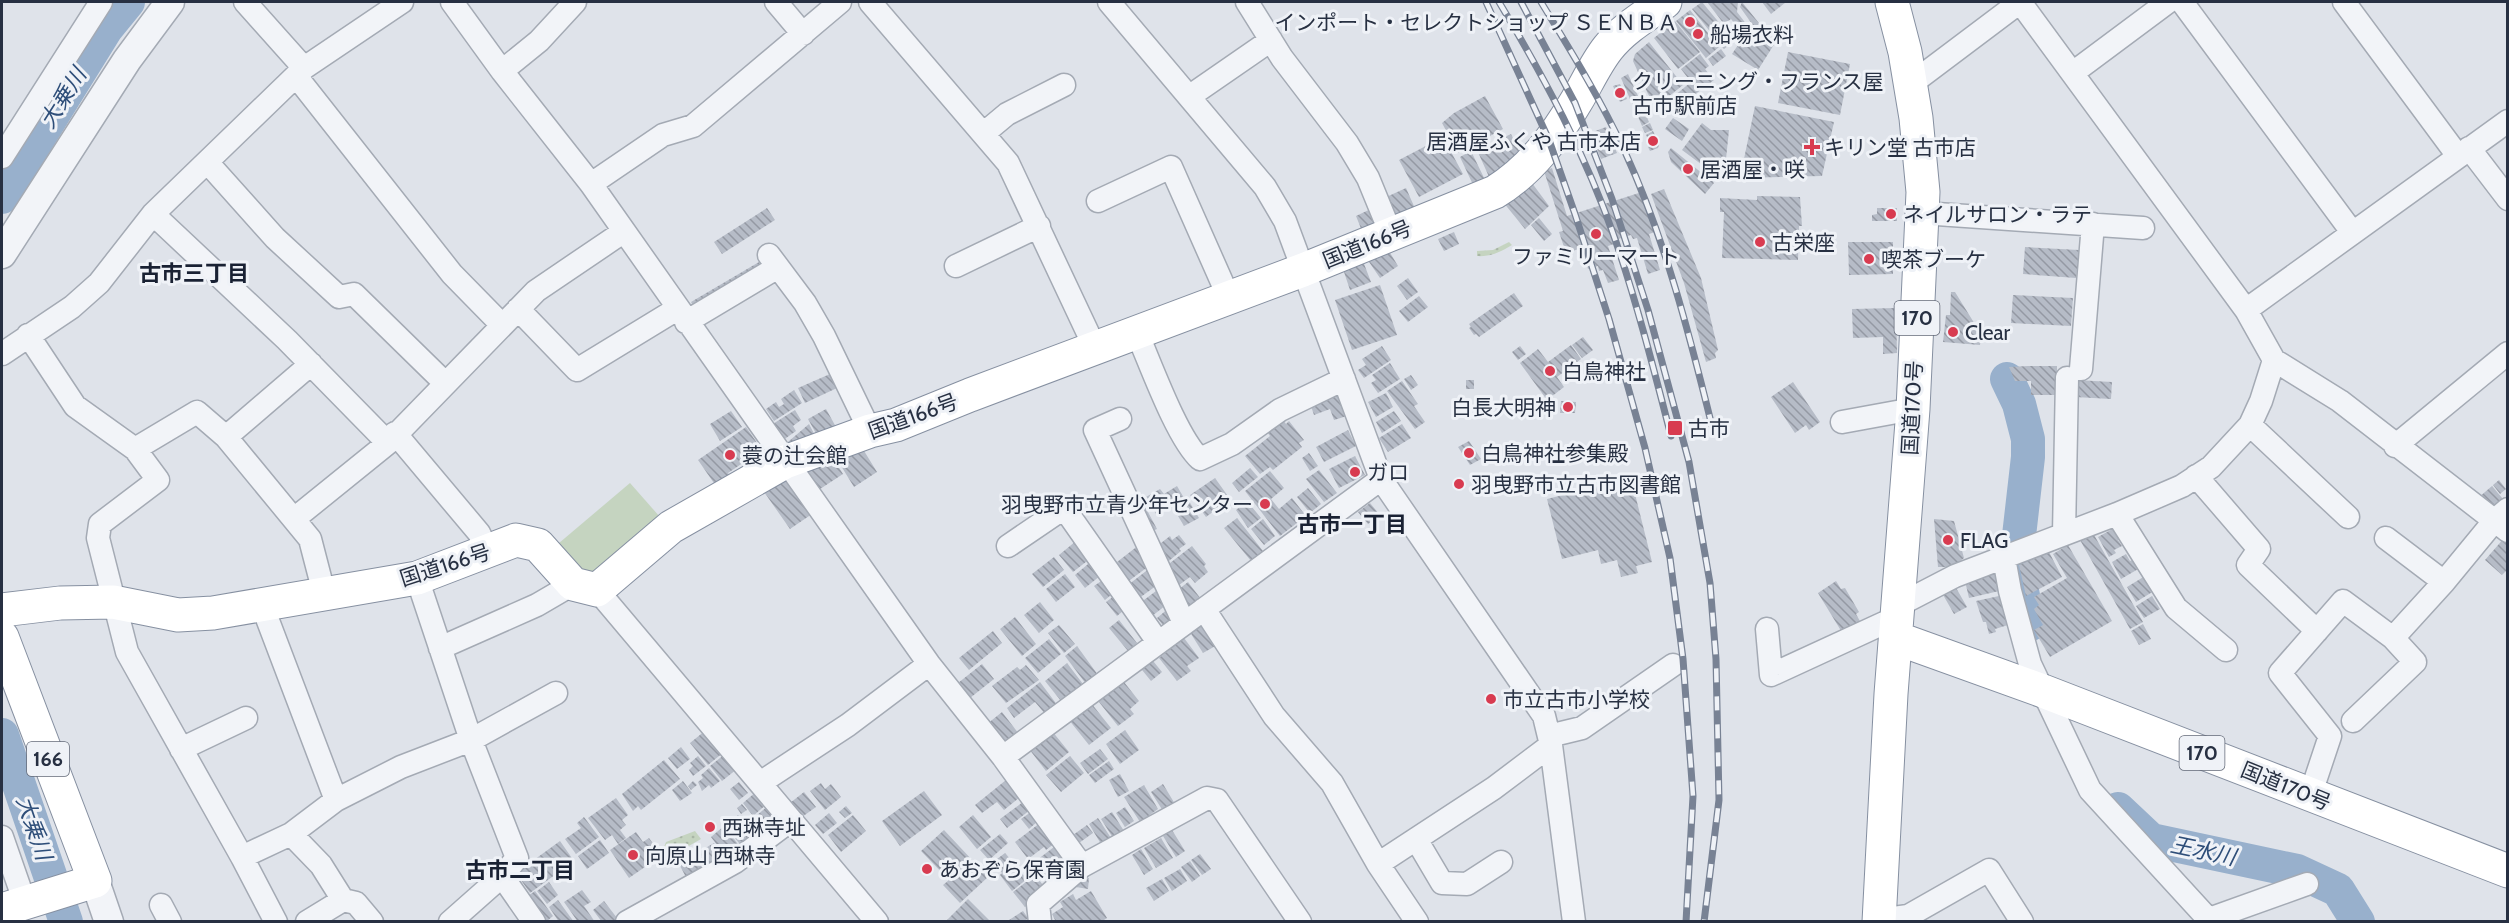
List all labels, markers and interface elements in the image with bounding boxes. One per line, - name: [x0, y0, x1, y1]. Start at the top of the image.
- place label: インポート・セレクトショップ ＳＥＮＢＡ: [1274, 10, 1678, 35]
- marker: インポート・セレクトショップ ＳＥＮＢＡ: [1683, 15, 1697, 29]
- place label: 船場衣料: [1710, 22, 1794, 47]
- marker: 船場衣料: [1691, 27, 1705, 41]
- water label: 大乗川: [34, 61, 93, 133]
- place label: クリーニング・フランス屋 古市駅前店: [1632, 69, 1884, 118]
- marker: クリーニング・フランス屋 古市駅前店: [1613, 86, 1627, 100]
- place label: 居酒屋ふくや 古市本店: [1426, 129, 1641, 154]
- marker: 居酒屋ふくや 古市本店: [1646, 134, 1660, 148]
- place label: キリン堂 古市店: [1824, 135, 1976, 160]
- marker: キリン堂 古市店: [1805, 140, 1819, 154]
- place label: 居酒屋・咲: [1700, 157, 1805, 182]
- marker: 居酒屋・咲: [1681, 162, 1695, 176]
- place label: ネイルサロン・ラテ: [1903, 202, 2092, 227]
- marker: ネイルサロン・ラテ: [1884, 207, 1898, 221]
- street label: 国道166号: [1319, 215, 1415, 273]
- marker: ファミリーマート: [1589, 227, 1603, 241]
- place label: 古栄座: [1772, 230, 1835, 255]
- marker: 古栄座: [1753, 235, 1767, 249]
- place label: ファミリーマート: [1512, 244, 1680, 269]
- place label: 喫茶ブーケ: [1881, 247, 1986, 272]
- marker: 喫茶ブーケ: [1862, 252, 1876, 266]
- district label: 古市三丁目: [139, 260, 249, 287]
- road number: 170: [1894, 301, 1940, 335]
- place label: Clear: [1965, 320, 2011, 345]
- marker: Clear: [1946, 325, 1960, 339]
- place label: 白鳥神社: [1562, 359, 1646, 384]
- street label: 国道170号: [1897, 360, 1927, 456]
- marker: 白鳥神社: [1543, 364, 1557, 378]
- street label: 国道166号: [865, 388, 961, 444]
- place label: 白長大明神: [1451, 395, 1556, 420]
- marker: 白長大明神: [1561, 400, 1575, 414]
- place label: 古市: [1688, 416, 1730, 441]
- marker: 古市: [1666, 419, 1684, 437]
- place label: 白鳥神社参集殿: [1481, 441, 1628, 466]
- place label: 蓑の辻会館: [742, 443, 847, 468]
- marker: 白鳥神社参集殿: [1462, 446, 1476, 460]
- marker: 蓑の辻会館: [723, 448, 737, 462]
- place label: ガロ: [1367, 460, 1409, 485]
- marker: ガロ: [1348, 465, 1362, 479]
- place label: 羽曳野市立古市図書館: [1471, 472, 1681, 497]
- marker: 羽曳野市立古市図書館: [1452, 477, 1466, 491]
- place label: 羽曳野市立青少年センター: [1001, 492, 1253, 517]
- marker: 羽曳野市立青少年センター: [1258, 497, 1272, 511]
- district label: 古市一丁目: [1297, 511, 1407, 538]
- place label: FLAG: [1960, 528, 2008, 553]
- marker: FLAG: [1941, 533, 1955, 547]
- street label: 国道166号: [397, 539, 493, 591]
- place label: 市立古市小学校: [1503, 687, 1650, 712]
- marker: 市立古市小学校: [1484, 692, 1498, 706]
- road number: 170: [2180, 736, 2224, 770]
- road number: 166: [27, 742, 69, 776]
- street label: 国道170号: [2237, 757, 2335, 815]
- water label: 大乗川: [10, 792, 58, 865]
- place label: 西琳寺址: [722, 815, 806, 840]
- marker: 西琳寺址: [703, 820, 717, 834]
- water label: 王水川: [2168, 831, 2240, 871]
- place label: 向原山 西琳寺: [645, 843, 776, 868]
- marker: 向原山 西琳寺: [626, 848, 640, 862]
- district label: 古市二丁目: [465, 857, 575, 884]
- place label: あおぞら保育園: [939, 857, 1086, 882]
- marker: あおぞら保育園: [920, 862, 934, 876]

